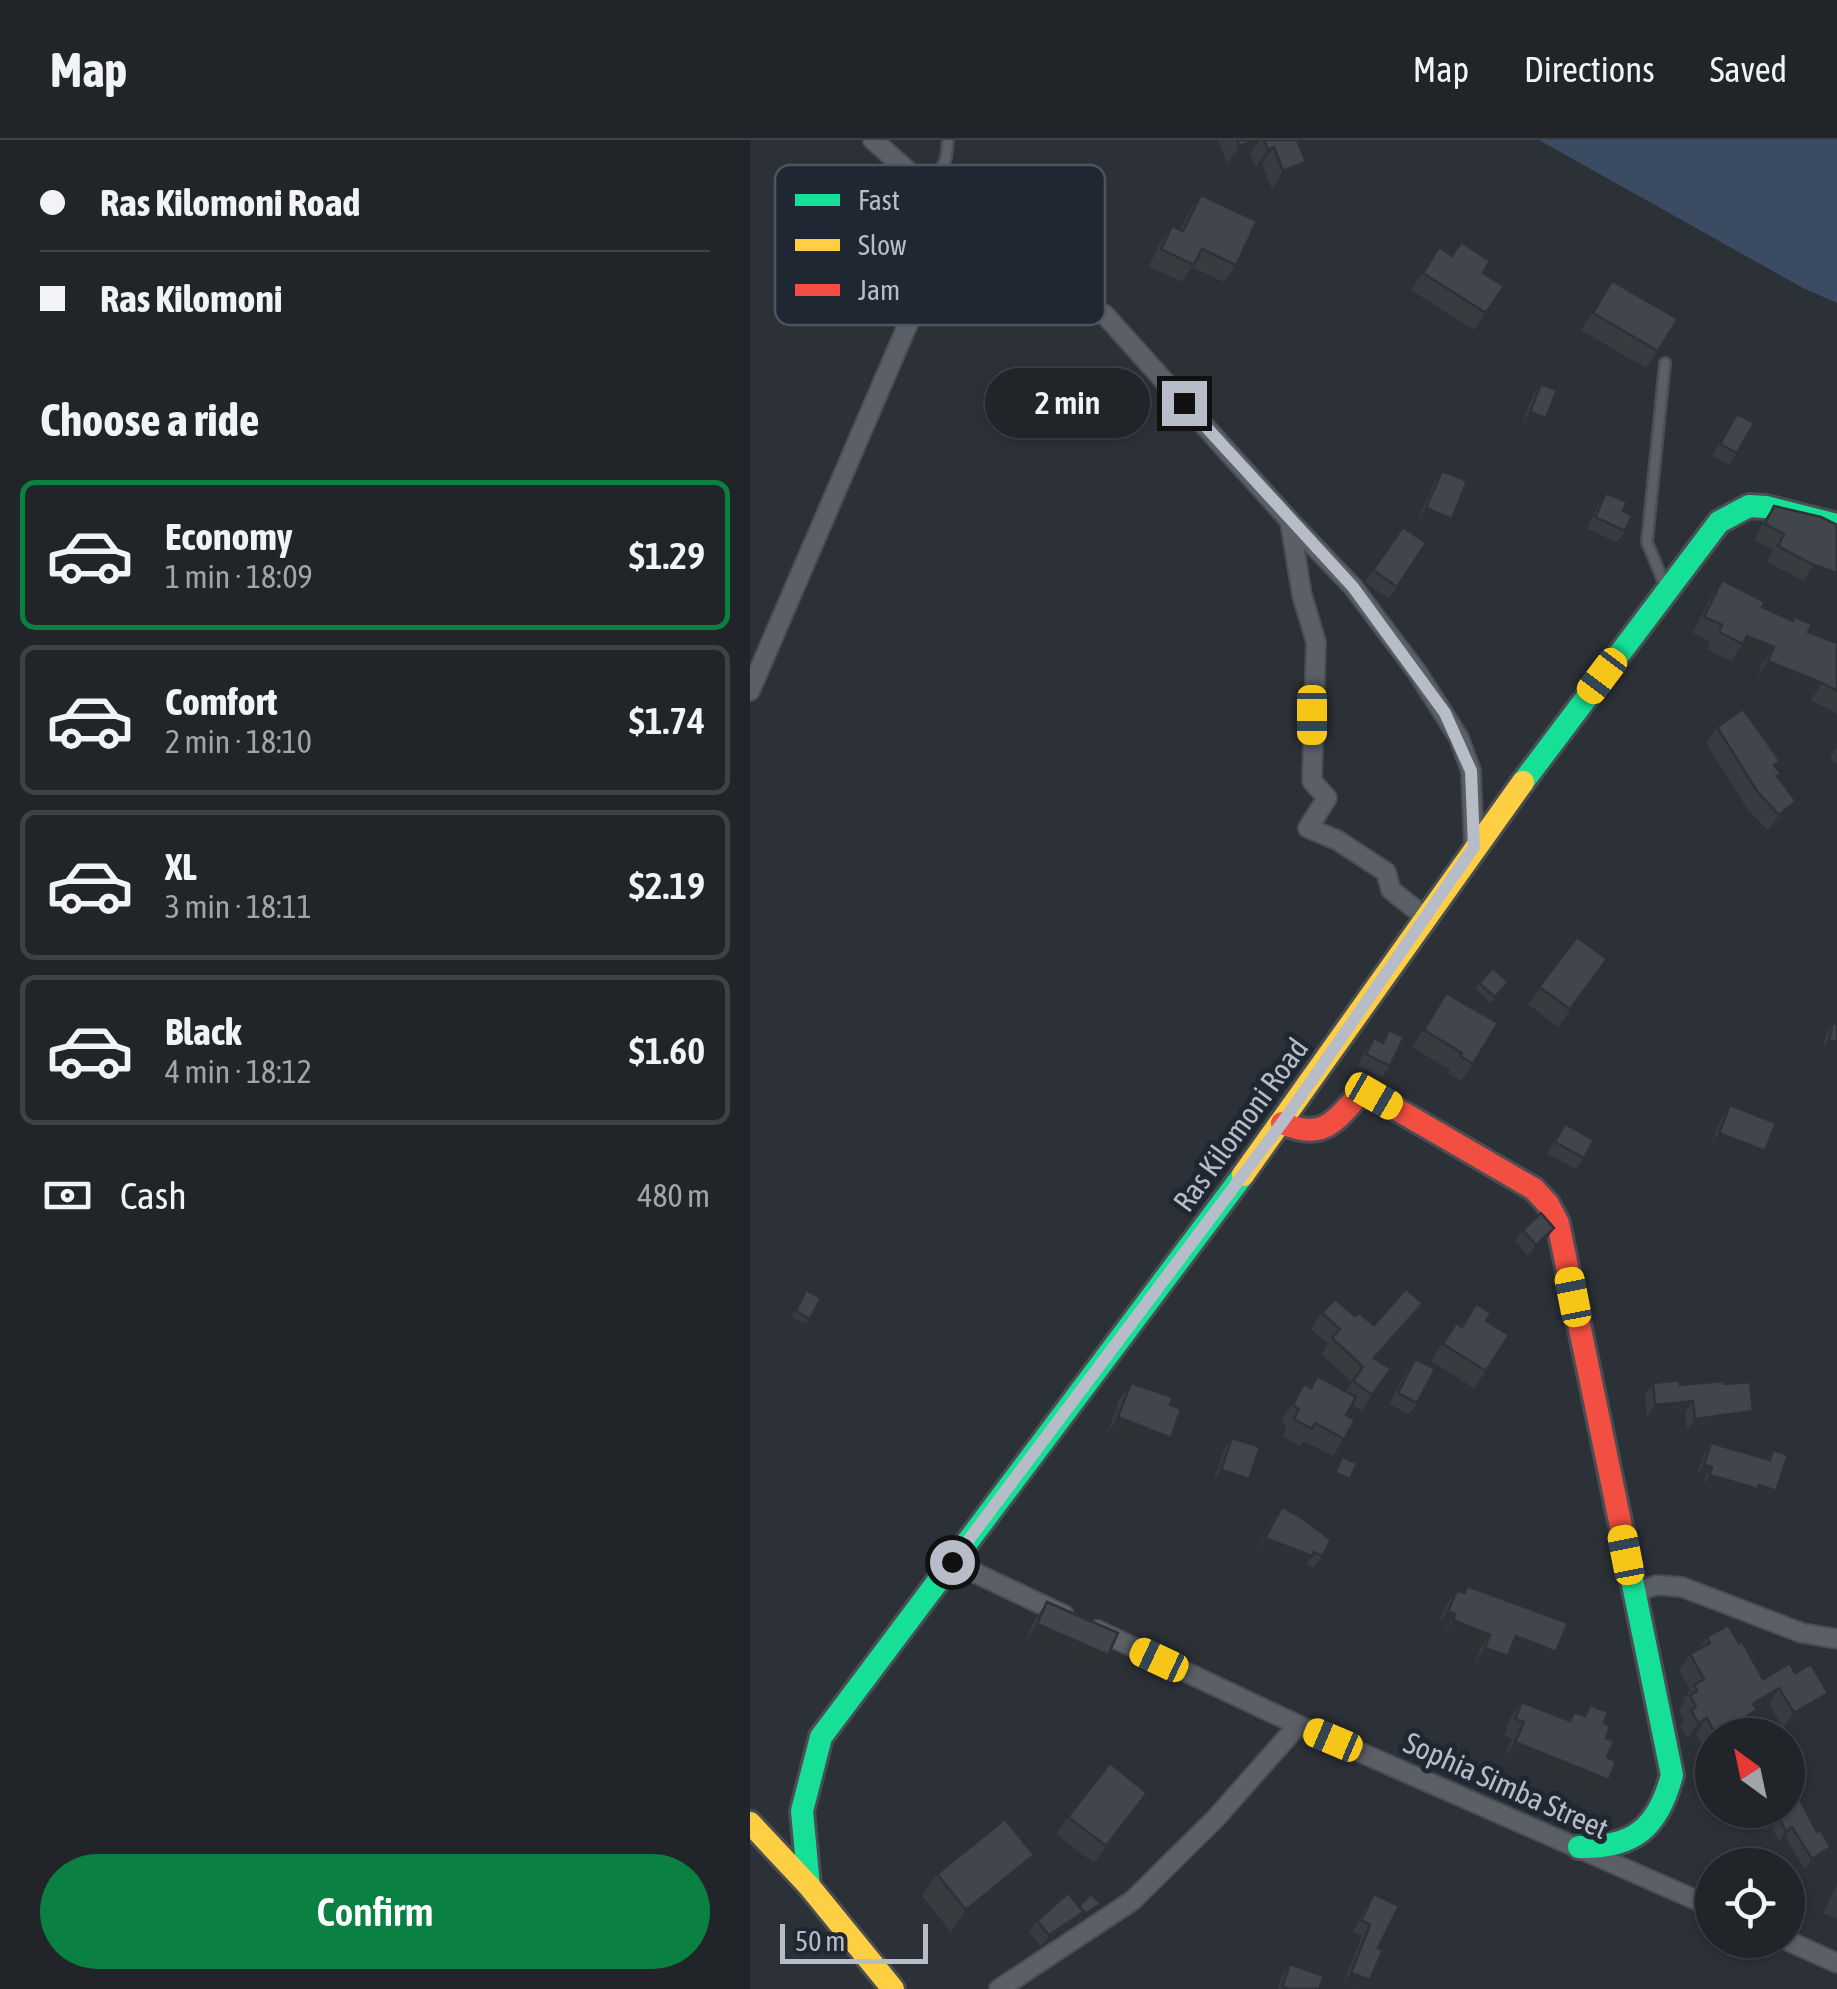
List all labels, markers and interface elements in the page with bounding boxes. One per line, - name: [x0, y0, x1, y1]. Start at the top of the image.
- text: Map: [50, 42, 127, 97]
- text: Map: [1413, 49, 1469, 89]
- text: Directions: [1524, 49, 1655, 89]
- text: Saved: [1710, 49, 1787, 89]
- legend: [775, 165, 1105, 325]
- text: Ras Kilomoni Road: [100, 181, 360, 224]
- text: Fast: [858, 184, 900, 216]
- text: Slow: [858, 229, 907, 261]
- text: Jam: [858, 274, 900, 306]
- text: Ras Kilomoni: [100, 277, 283, 320]
- callout: 2 min: [984, 368, 1149, 438]
- route end: [1162, 381, 1207, 426]
- text: 2 min: [1035, 384, 1100, 421]
- text: Choose a ride: [40, 394, 259, 446]
- icon: car: [45, 510, 135, 600]
- text: Economy: [165, 515, 292, 558]
- text: $1.29: [629, 534, 705, 577]
- text: 1 min · 18:09: [165, 558, 312, 595]
- car: [1572, 643, 1632, 709]
- icon: car: [45, 675, 135, 765]
- text: Comfort: [165, 680, 277, 723]
- car: [1297, 685, 1327, 745]
- text: $1.74: [629, 699, 705, 742]
- text: 2 min · 18:10: [165, 723, 312, 760]
- icon: car: [45, 840, 135, 930]
- text: XL: [165, 845, 197, 888]
- text: $2.19: [629, 864, 705, 907]
- text: 3 min · 18:11: [165, 888, 312, 925]
- icon: car: [45, 1005, 135, 1095]
- text: Black: [165, 1010, 242, 1053]
- text: $1.60: [629, 1029, 705, 1072]
- street label: Ras Kilomoni Road: [1166, 1031, 1314, 1218]
- text: 4 min · 18:12: [165, 1053, 312, 1090]
- car: [1341, 1068, 1407, 1124]
- icon: cash: [40, 1168, 95, 1223]
- text: Cash: [120, 1174, 187, 1217]
- text: 480 m: [637, 1177, 710, 1214]
- car: [1553, 1265, 1593, 1329]
- car: [1606, 1523, 1646, 1587]
- route start: [930, 1540, 975, 1585]
- car: [1125, 1634, 1193, 1686]
- car: [1300, 1714, 1366, 1766]
- north arrow: [1695, 1718, 1805, 1828]
- map controls: [1695, 1718, 1805, 1958]
- street label: Sophia Simba Street: [1399, 1725, 1614, 1845]
- button: locate: [1695, 1848, 1805, 1958]
- button: Confirm: [40, 1854, 710, 1969]
- scale bar: [780, 1919, 928, 1964]
- text: 50 m: [795, 1925, 845, 1957]

